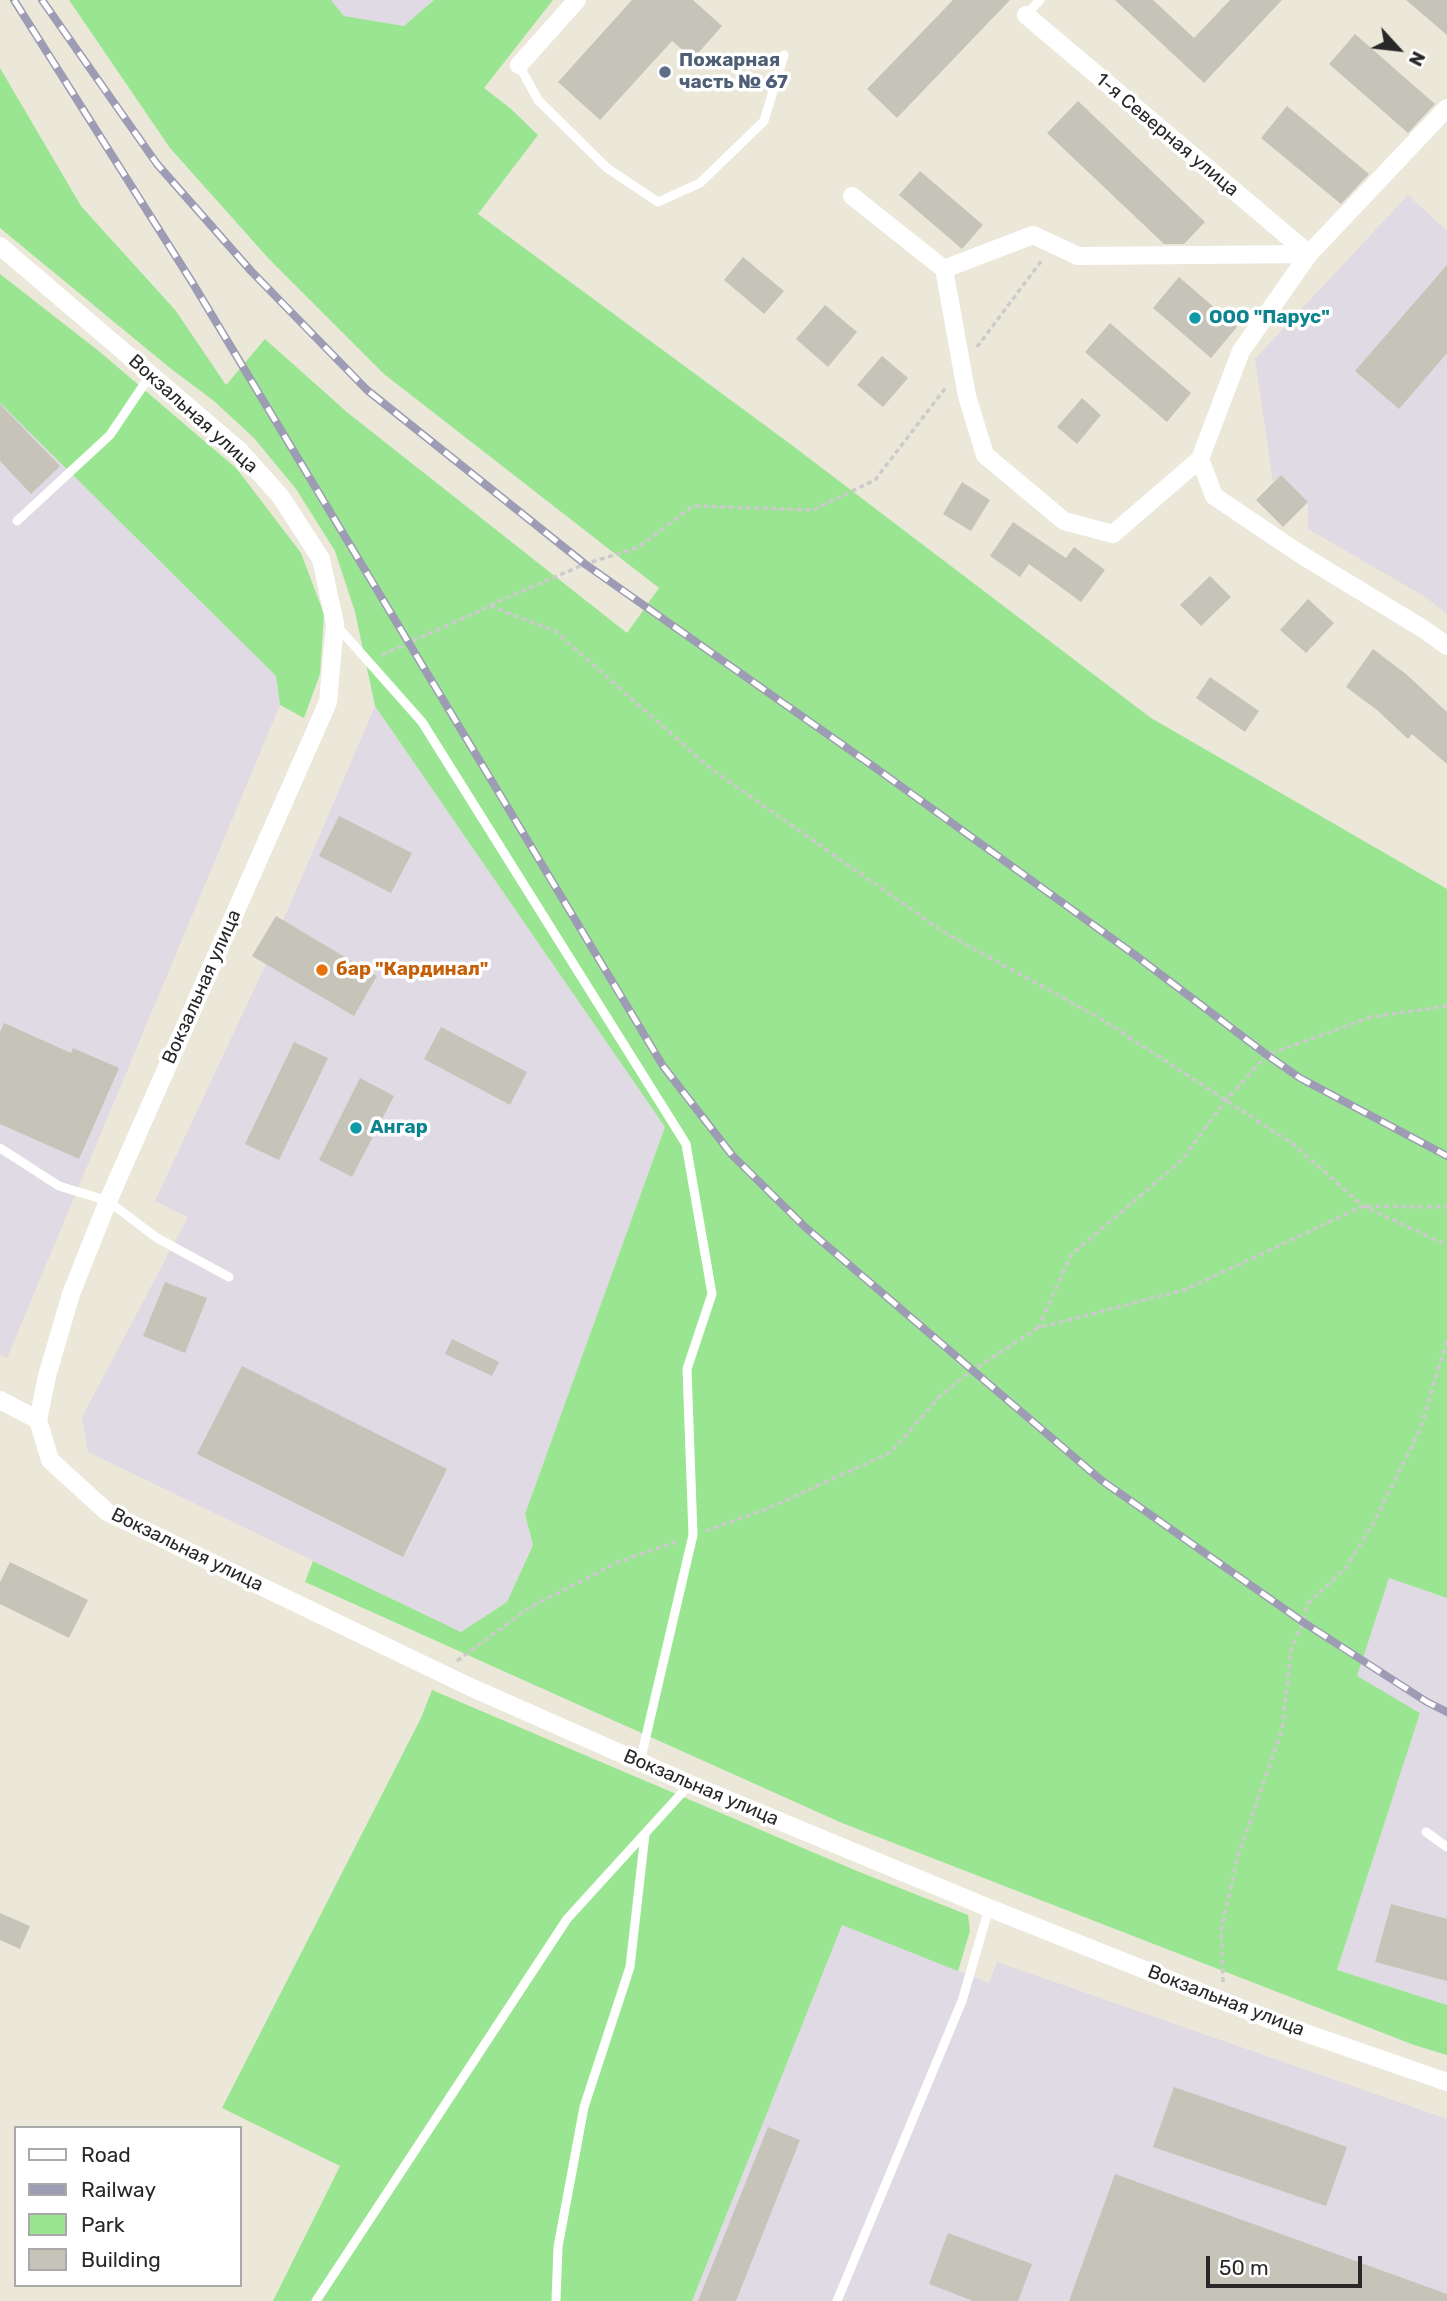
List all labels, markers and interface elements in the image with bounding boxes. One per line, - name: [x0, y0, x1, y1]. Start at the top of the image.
- north arrow: [1363, 14, 1433, 84]
- text: N: [1404, 47, 1431, 70]
- place label: Пожарная часть № 67: [679, 50, 788, 94]
- marker: Пожарная часть № 67: [657, 64, 673, 80]
- street label: 1-я Северная улица: [1091, 68, 1243, 202]
- place label: ООО "Парус": [1209, 307, 1330, 329]
- marker: ООО "Парус": [1187, 310, 1203, 326]
- street label: Вокзальная улица: [124, 350, 262, 478]
- street label: Вокзальная улица: [158, 906, 246, 1068]
- place label: бар "Кардинал": [336, 959, 488, 981]
- marker: бар "Кардинал": [314, 962, 330, 978]
- place label: Ангар: [370, 1117, 428, 1139]
- marker: Ангар: [348, 1120, 364, 1136]
- street label: Вокзальная улица: [107, 1503, 267, 1597]
- street label: Вокзальная улица: [620, 1745, 782, 1831]
- street label: Вокзальная улица: [1144, 1961, 1308, 2041]
- legend: [14, 2126, 242, 2287]
- text: Road: [81, 2142, 131, 2167]
- text: Railway: [81, 2177, 156, 2202]
- text: Park: [81, 2212, 125, 2237]
- scale bar: [1209, 2242, 1365, 2286]
- text: Building: [81, 2247, 161, 2272]
- text: 50 m: [1219, 2255, 1269, 2280]

